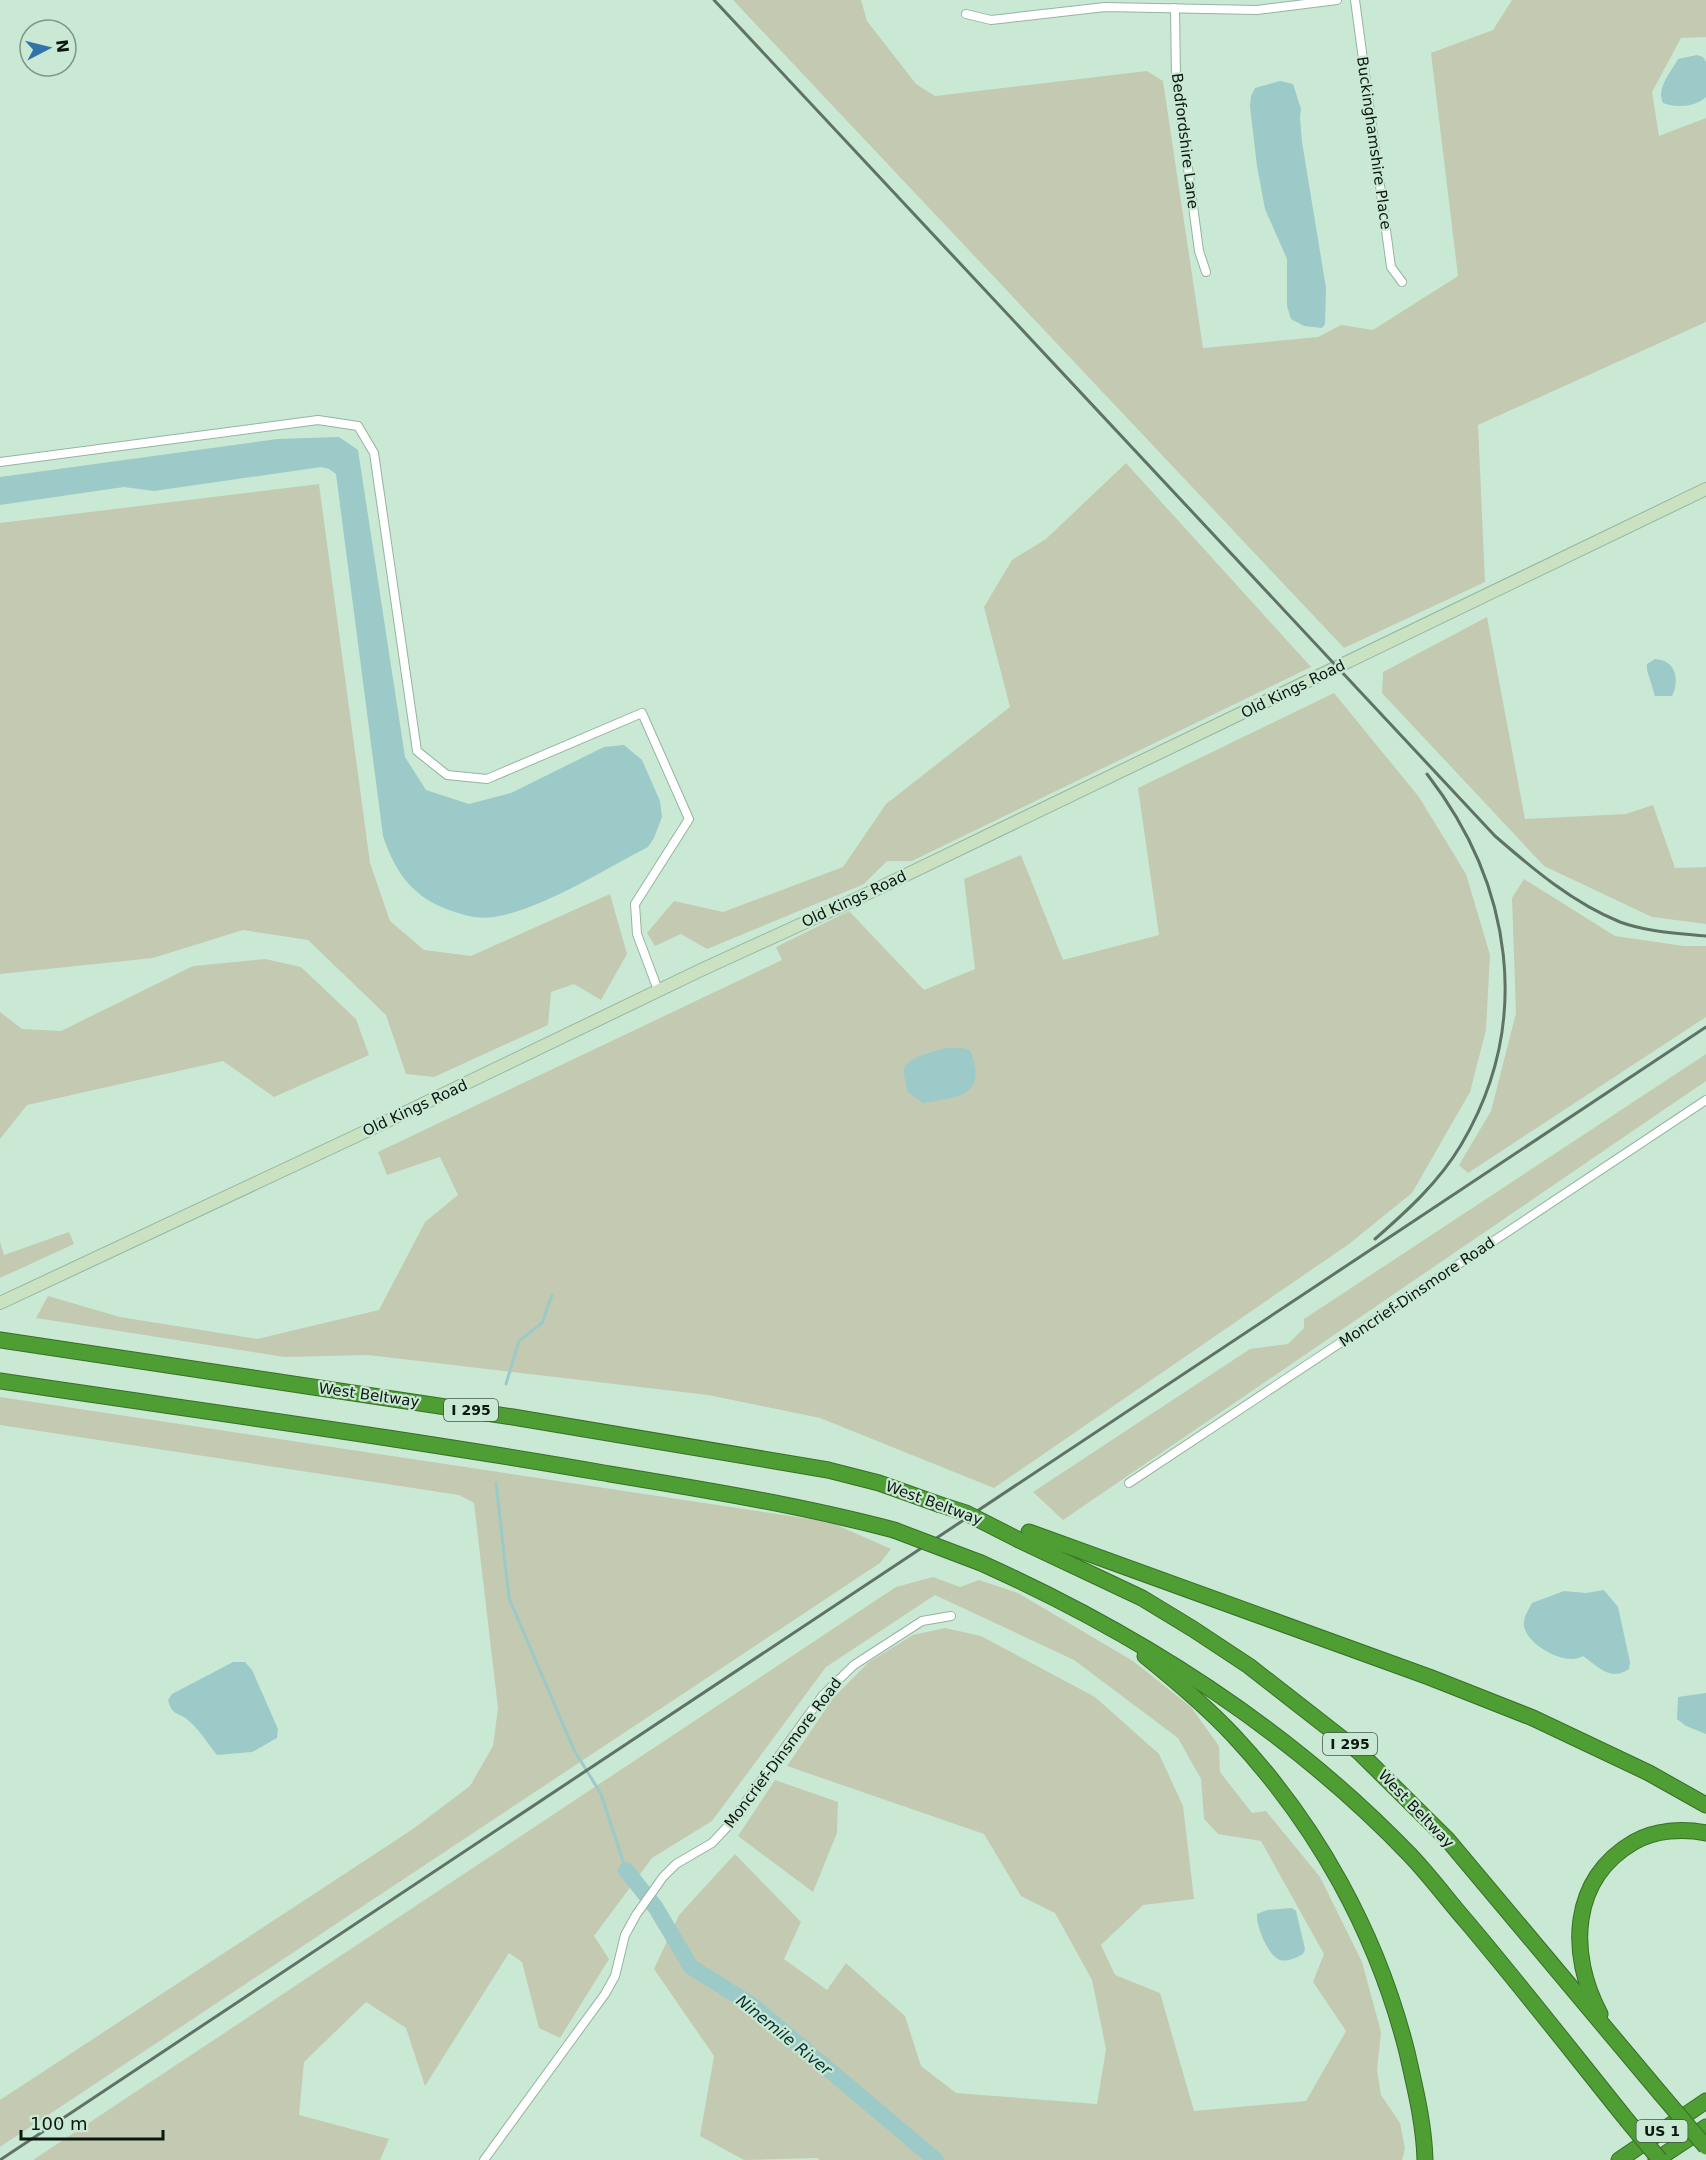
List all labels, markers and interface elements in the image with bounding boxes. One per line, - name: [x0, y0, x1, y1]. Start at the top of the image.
- north arrow: [18, 18, 78, 78]
- text: N: [52, 38, 73, 54]
- street label: Buckinghamshire Place: [1353, 55, 1395, 231]
- street label: Bedfordshire Lane: [1168, 72, 1202, 210]
- street label: Old Kings Road: [1238, 656, 1348, 722]
- street label: Old Kings Road: [799, 867, 909, 931]
- street label: Old Kings Road: [360, 1076, 470, 1140]
- street label: Moncrief-Dinsmore Road: [1336, 1233, 1498, 1351]
- street label: West Beltway: [317, 1379, 421, 1411]
- road number: I 295: [444, 1399, 498, 1421]
- street label: West Beltway: [883, 1477, 985, 1529]
- street label: Moncrief-Dinsmore Road: [721, 1674, 845, 1832]
- road number: I 295: [1323, 1733, 1377, 1755]
- street label: West Beltway: [1374, 1766, 1458, 1852]
- water label: Ninemile River: [732, 1991, 837, 2080]
- scale bar: [21, 2103, 164, 2141]
- text: 100 m: [30, 2113, 88, 2134]
- road number: US 1: [1636, 2120, 1688, 2142]

